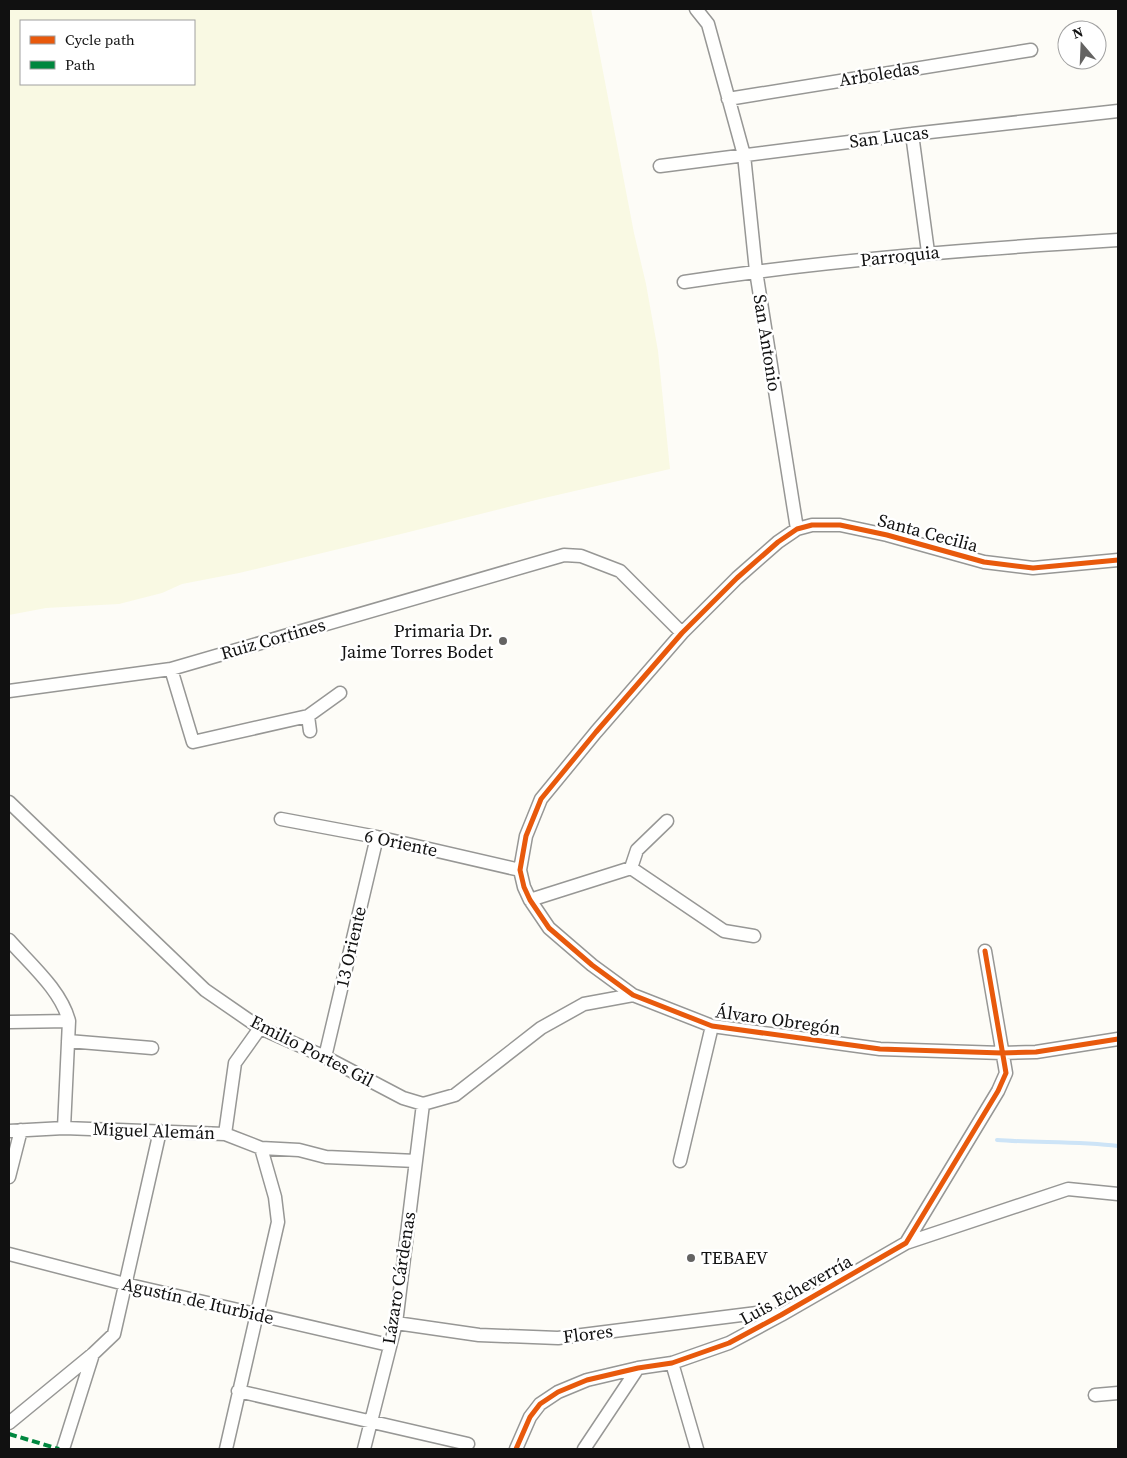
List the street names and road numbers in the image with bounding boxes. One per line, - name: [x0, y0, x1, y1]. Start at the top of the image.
- street label: Arboledas: [837, 55, 921, 92]
- street label: San Lucas: [848, 119, 930, 154]
- street label: Parroquia: [859, 239, 942, 272]
- street label: San Antonio: [747, 293, 788, 393]
- street label: Santa Cecilia: [875, 507, 982, 558]
- street label: Ruiz Cortines: [217, 612, 328, 665]
- street label: 6 Oriente: [362, 823, 440, 862]
- street label: 13 Oriente: [329, 904, 372, 990]
- street label: Álvaro Obregón: [714, 998, 842, 1041]
- street label: Emilio Portes Gil: [246, 1009, 378, 1092]
- street label: Miguel Alemán: [92, 1116, 216, 1145]
- street label: Lázaro Cárdenas: [376, 1210, 421, 1346]
- street label: Luis Echeverría: [735, 1248, 857, 1331]
- street label: Agustín de Iturbide: [120, 1271, 276, 1330]
- street label: Flores: [562, 1318, 615, 1349]

